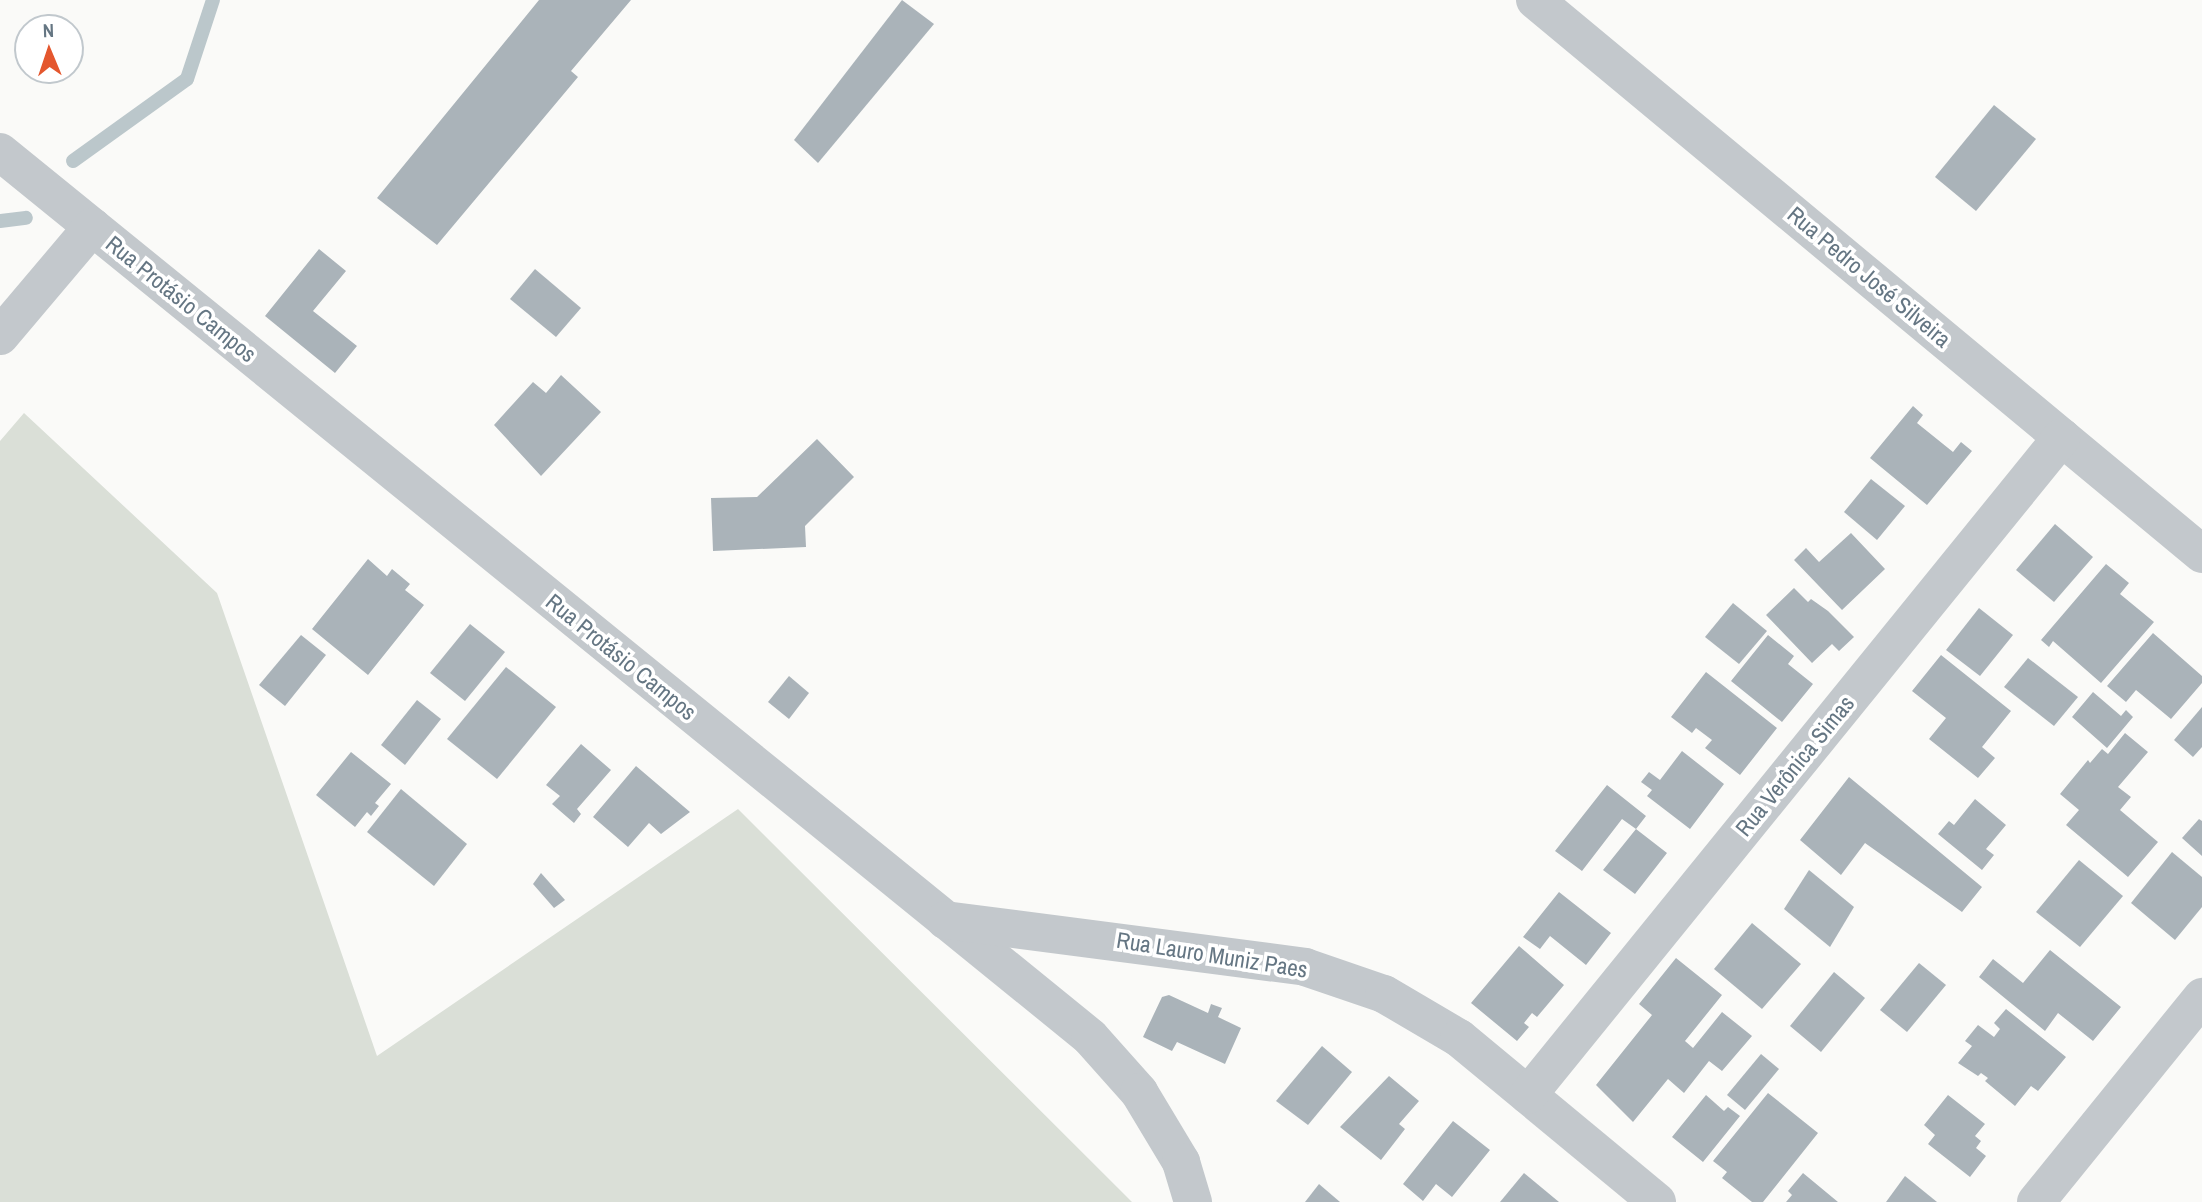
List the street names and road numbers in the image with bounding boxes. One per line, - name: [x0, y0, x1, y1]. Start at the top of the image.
- street label: Rua Pedro José Silveira: [1782, 201, 1956, 353]
- street label: Rua Protásio Campos: [100, 230, 262, 368]
- street label: Rua Protásio Campos: [540, 588, 702, 726]
- street label: Rua Verônica Simas: [1730, 690, 1860, 842]
- street label: Rua Lauro Muniz Paes: [1115, 926, 1309, 984]

